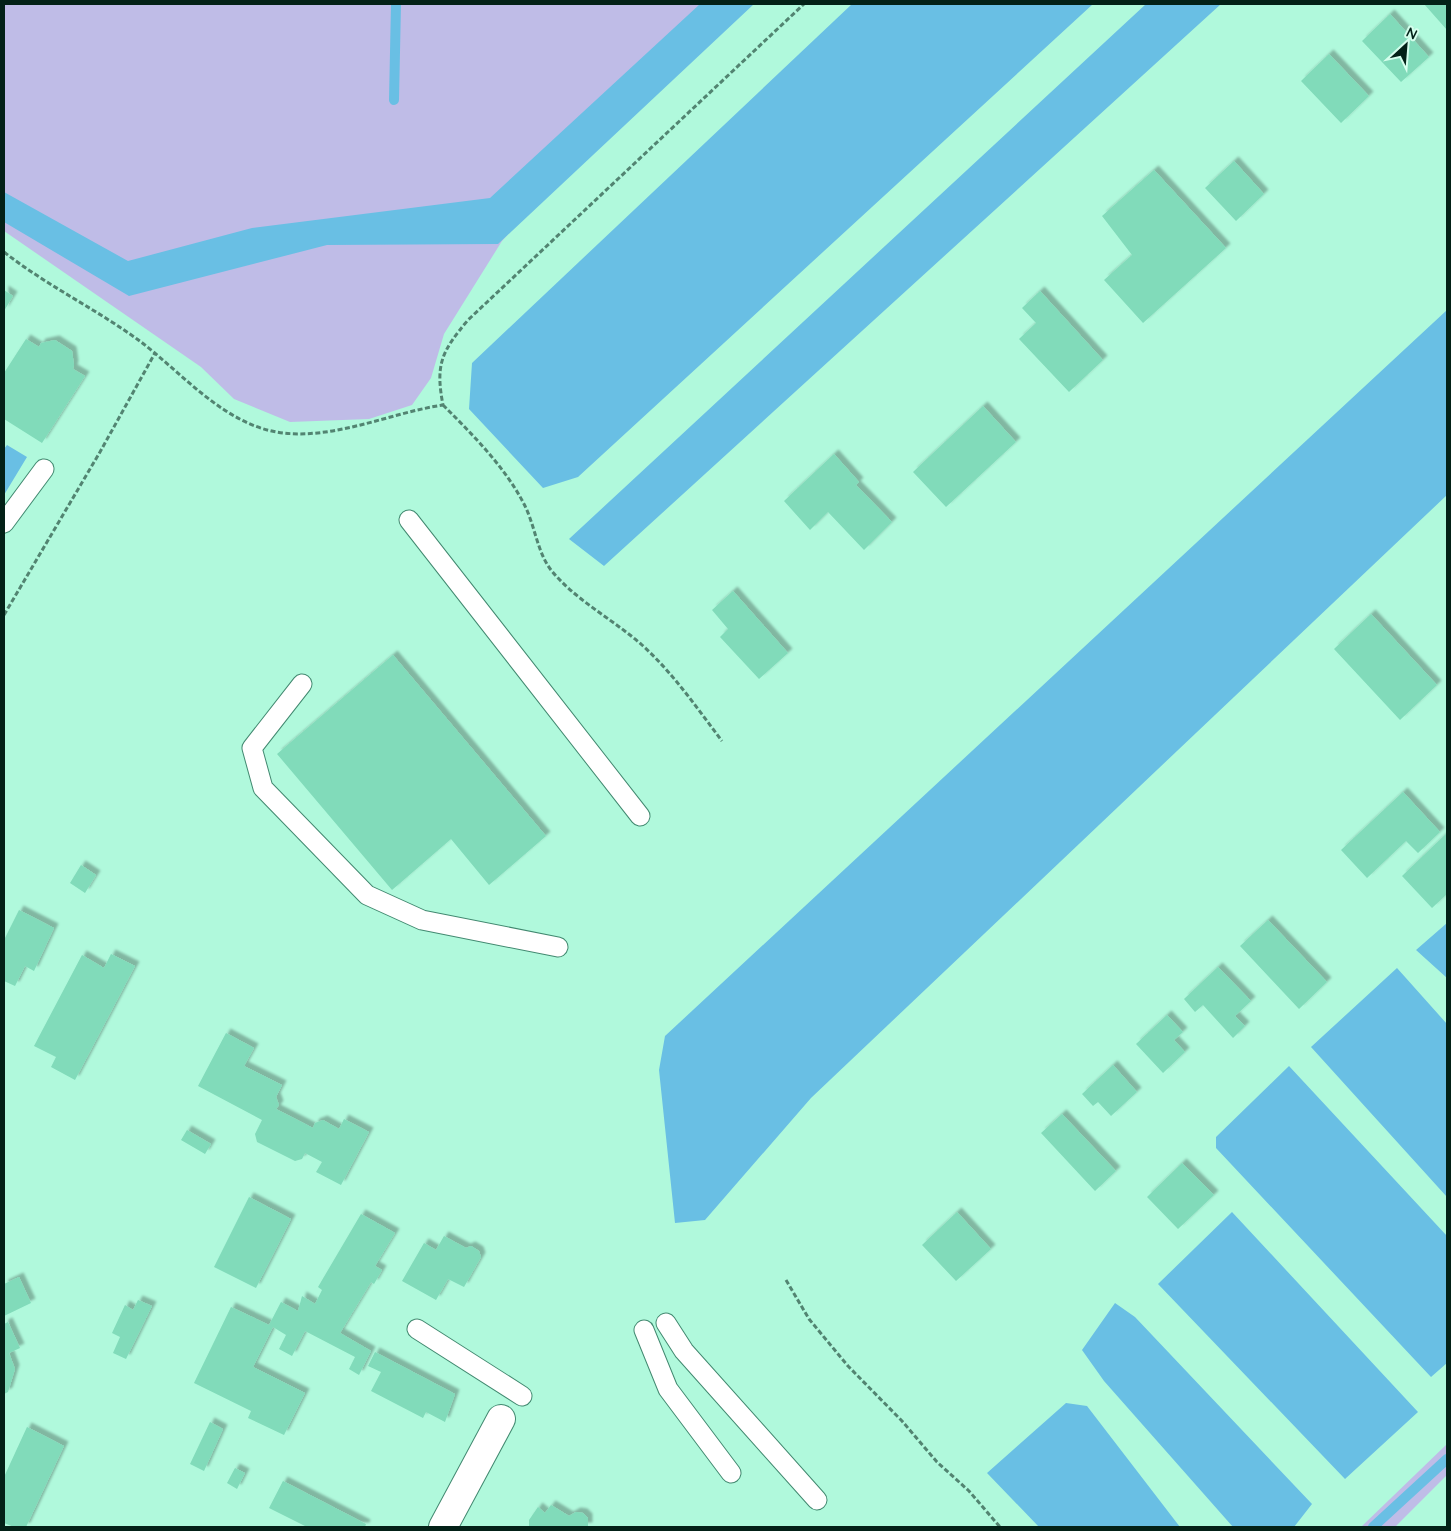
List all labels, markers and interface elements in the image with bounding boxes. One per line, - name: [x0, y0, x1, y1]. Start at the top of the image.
- north arrow: [1381, 20, 1431, 70]
- text: N: [1403, 23, 1420, 44]

